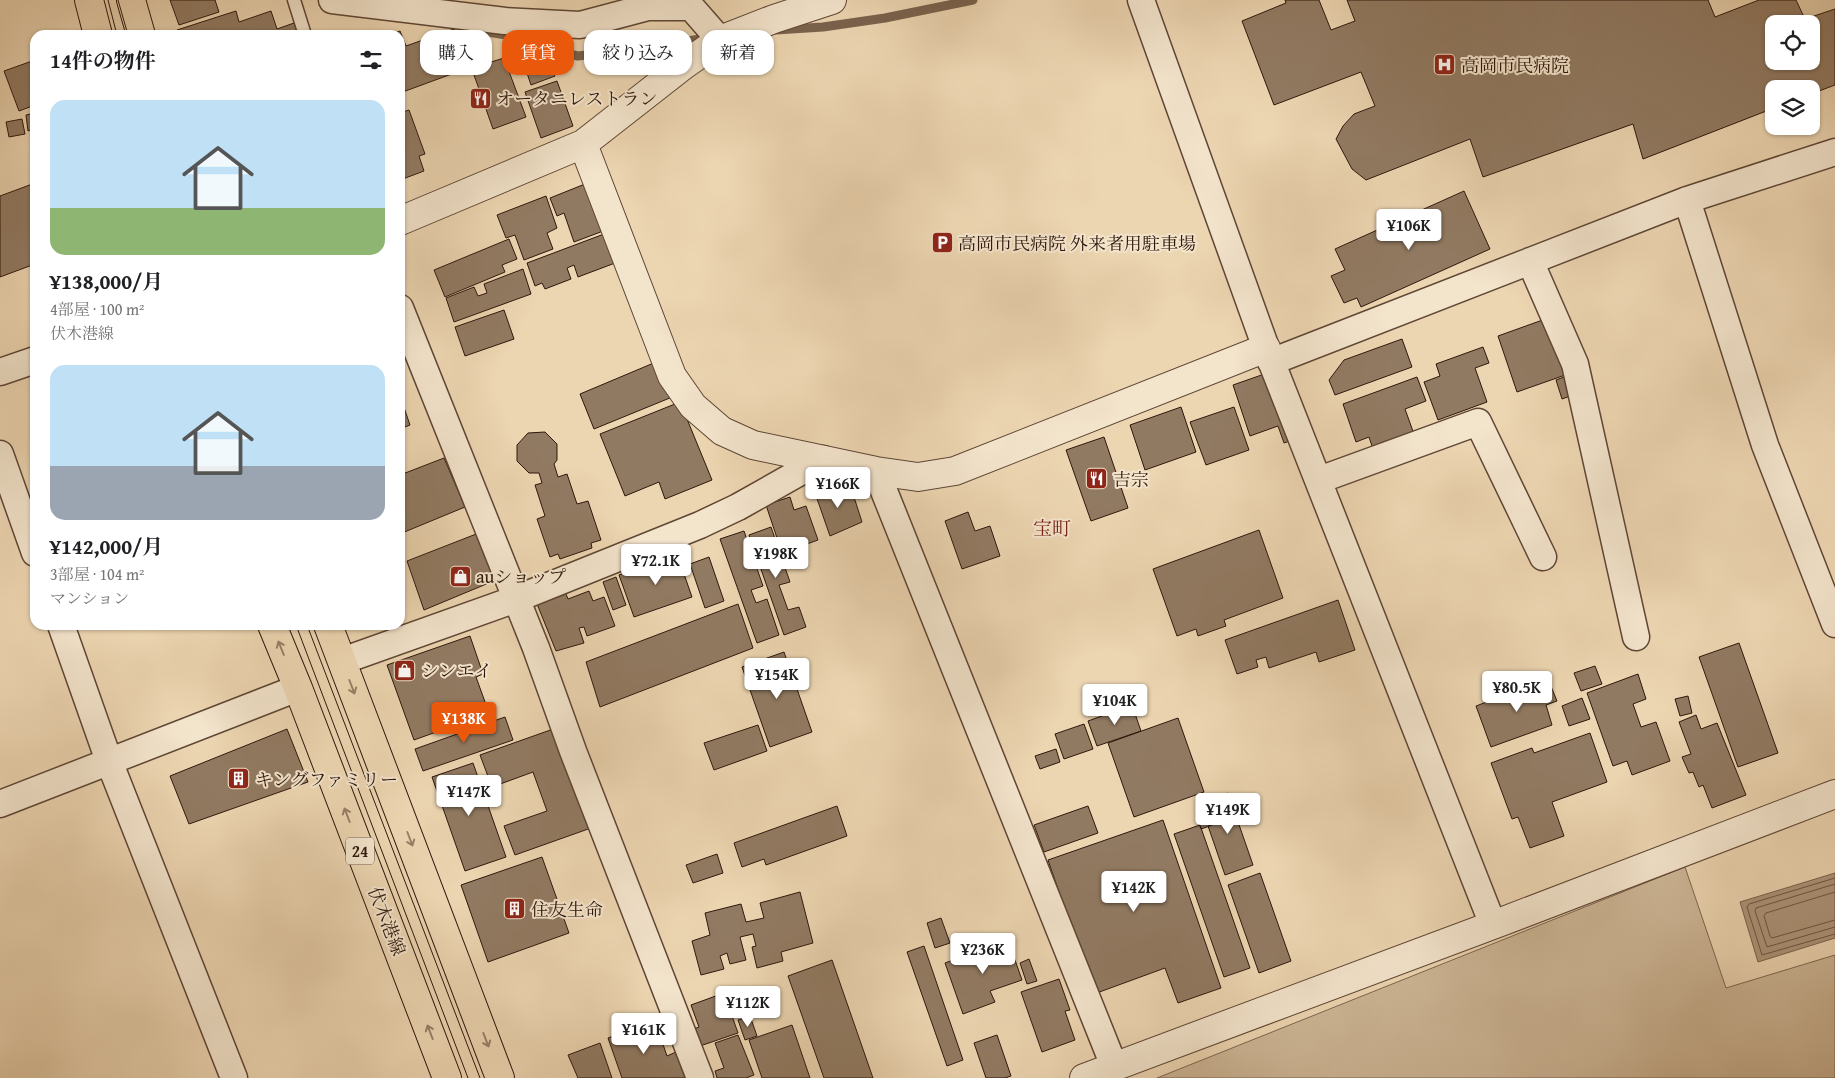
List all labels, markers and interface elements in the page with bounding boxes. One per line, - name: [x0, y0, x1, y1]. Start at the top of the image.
- map controls: [1765, 15, 1820, 135]
- button: locate: [1765, 15, 1820, 70]
- chip: 購入: [420, 30, 492, 75]
- chip: 賃貸: [502, 30, 574, 75]
- chip: 絞り込み: [584, 30, 692, 75]
- chip: 新着: [702, 30, 774, 75]
- text: 14件の物件: [50, 45, 156, 76]
- icon: filters: [357, 46, 385, 74]
- place label: 高岡市民病院: [1461, 52, 1569, 79]
- hospital icon: 高岡市民病院: [1433, 53, 1457, 77]
- button: layers: [1765, 80, 1820, 135]
- place label: オータニレストラン: [496, 85, 657, 112]
- restaurant icon: オータニレストラン: [468, 86, 492, 110]
- icon: home: [173, 133, 263, 223]
- pin: ¥106K: [1374, 208, 1444, 251]
- text: ¥106K: [1387, 213, 1431, 237]
- place label: 高岡市民病院 外来者用駐車場: [958, 230, 1196, 257]
- parking icon: 高岡市民病院 外来者用駐車場: [930, 231, 954, 255]
- text: ¥138,000/月: [50, 266, 163, 297]
- text: 4部屋 · 100 m²: [50, 297, 145, 321]
- text: 伏木港線: [50, 321, 114, 345]
- icon: home: [173, 398, 263, 488]
- pin: ¥166K: [803, 466, 873, 509]
- place label: 吉宗: [1113, 466, 1149, 493]
- restaurant icon: 吉宗: [1085, 467, 1109, 491]
- text: ¥166K: [816, 471, 860, 495]
- district label: 宝町: [1033, 514, 1071, 542]
- text: ¥142,000/月: [50, 531, 163, 562]
- pin: ¥198K: [741, 536, 811, 579]
- text: ¥198K: [754, 541, 798, 565]
- pin: ¥72.1K: [615, 544, 697, 586]
- text: ¥72.1K: [632, 548, 680, 572]
- text: 3部屋 · 104 m²: [50, 562, 145, 586]
- place label: auショップ: [476, 563, 566, 590]
- shop icon: auショップ: [448, 564, 472, 588]
- text: マンション: [50, 586, 129, 610]
- one-way arrow: [276, 640, 285, 655]
- place label: シンエイ: [421, 657, 493, 684]
- shop icon: シンエイ: [393, 658, 417, 682]
- pin: ¥154K: [742, 658, 812, 700]
- text: ¥154K: [755, 662, 799, 686]
- pin: ¥80.5K: [1476, 670, 1558, 713]
- text: ¥80.5K: [1493, 675, 1541, 699]
- one-way arrow: [348, 679, 357, 694]
- pin: ¥104K: [1080, 684, 1150, 726]
- text: ¥104K: [1093, 688, 1137, 712]
- pin: ¥138K: [429, 702, 499, 744]
- text: ¥138K: [442, 706, 486, 730]
- place label: キングファミリー: [255, 766, 398, 793]
- building icon: キングファミリー: [227, 767, 251, 791]
- pin: ¥147K: [434, 774, 504, 817]
- text: ¥147K: [447, 779, 491, 803]
- pin: ¥149K: [1193, 792, 1263, 835]
- text: ¥149K: [1206, 797, 1250, 821]
- one-way arrow: [341, 808, 351, 823]
- one-way arrow: [406, 831, 415, 846]
- road number: 24: [346, 838, 374, 864]
- pin: ¥142K: [1099, 870, 1169, 913]
- text: ¥142K: [1112, 875, 1156, 899]
- street label: 伏木港線: [361, 883, 413, 959]
- place label: 住友生命: [531, 896, 603, 923]
- building icon: 住友生命: [503, 897, 527, 921]
- pin: ¥236K: [948, 932, 1018, 975]
- text: ¥236K: [961, 937, 1005, 961]
- pin: ¥112K: [713, 986, 783, 1028]
- text: ¥112K: [726, 990, 770, 1014]
- pin: ¥161K: [609, 1012, 679, 1055]
- text: ¥161K: [622, 1017, 666, 1041]
- one-way arrow: [424, 1025, 433, 1040]
- one-way arrow: [482, 1032, 491, 1047]

